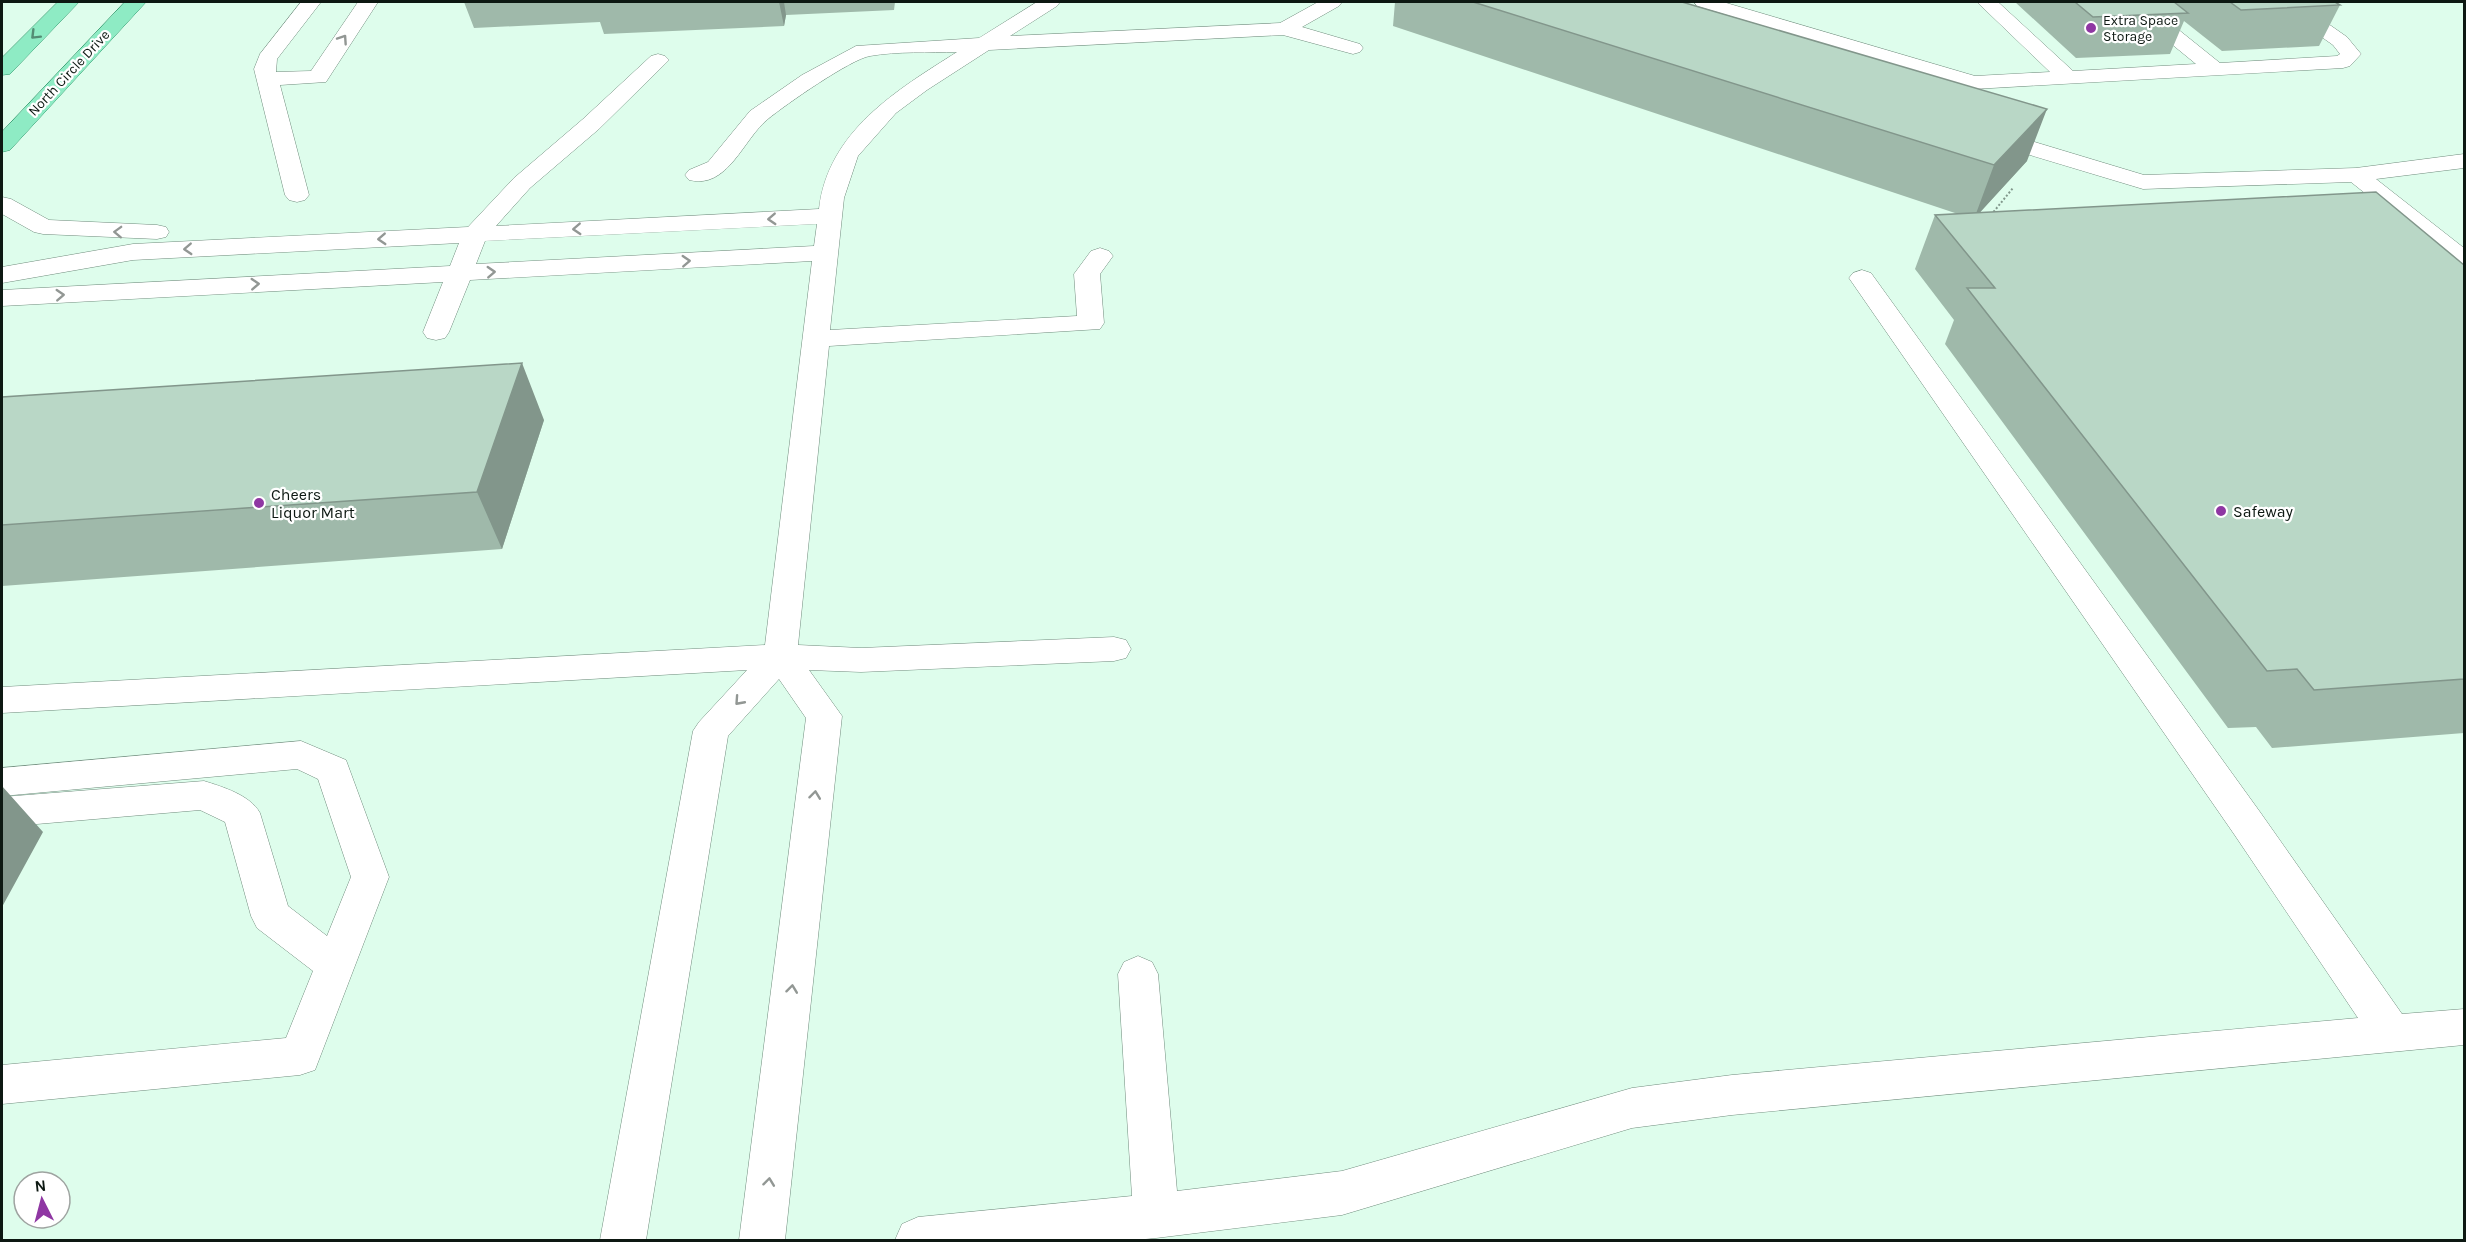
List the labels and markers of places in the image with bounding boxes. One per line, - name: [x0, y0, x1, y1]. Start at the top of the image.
- place label: Extra Space Storage: [2103, 12, 2178, 45]
- marker: Extra Space Storage: [2084, 21, 2098, 35]
- place label: Cheers Liquor Mart: [271, 485, 355, 522]
- marker: Cheers Liquor Mart: [252, 496, 266, 510]
- place label: Safeway: [2233, 502, 2294, 521]
- marker: Safeway: [2214, 504, 2228, 518]

